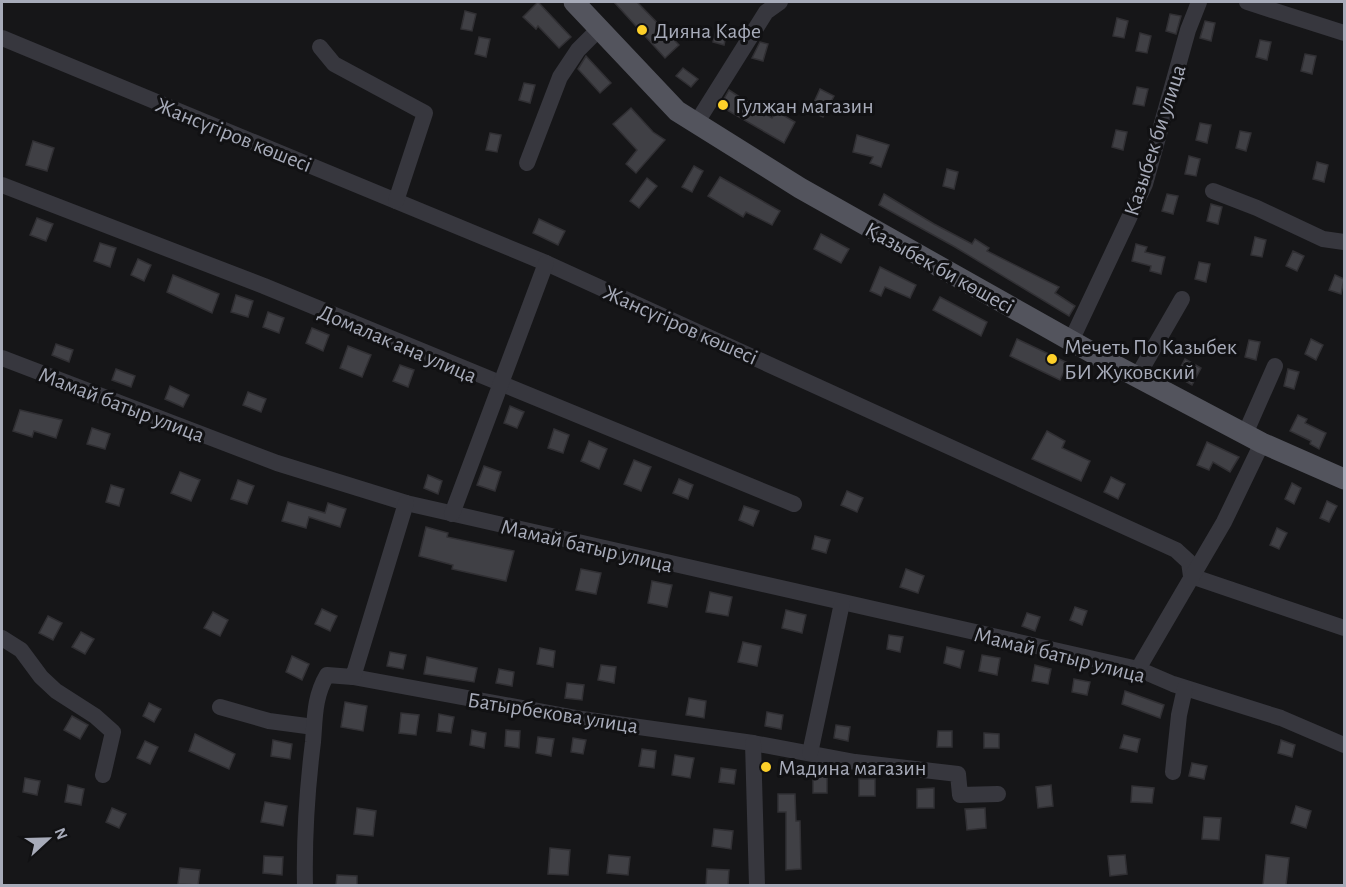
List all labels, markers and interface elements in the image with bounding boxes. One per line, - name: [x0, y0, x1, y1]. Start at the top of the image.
- place label: Дияна Кафе: [654, 20, 761, 42]
- marker: Дияна Кафе: [635, 23, 649, 37]
- street label: Казыбек би улица: [1120, 62, 1190, 219]
- street label: Жансүгіров көшесі: [152, 94, 315, 176]
- place label: Гулжан магазин: [735, 95, 874, 117]
- marker: Гулжан магазин: [716, 98, 730, 112]
- street label: Қазыбек би көшесі: [861, 218, 1018, 318]
- street label: Жансүгіров көшесі: [600, 281, 761, 369]
- street label: Домалак ана улица: [315, 301, 480, 387]
- place label: Мечеть По Казыбек БИ Жуковский: [1064, 336, 1237, 383]
- marker: Мечеть По Казыбек БИ Жуковский: [1045, 352, 1059, 366]
- street label: Мамай батыр улица: [36, 363, 208, 447]
- street label: Мамай батыр улица: [499, 515, 675, 576]
- street label: Мамай батыр улица: [972, 623, 1148, 687]
- street label: Батырбекова улица: [466, 689, 640, 737]
- place label: Мадина магазин: [778, 757, 926, 779]
- marker: Мадина магазин: [759, 760, 773, 774]
- north arrow: [18, 809, 78, 869]
- text: N: [51, 826, 70, 842]

